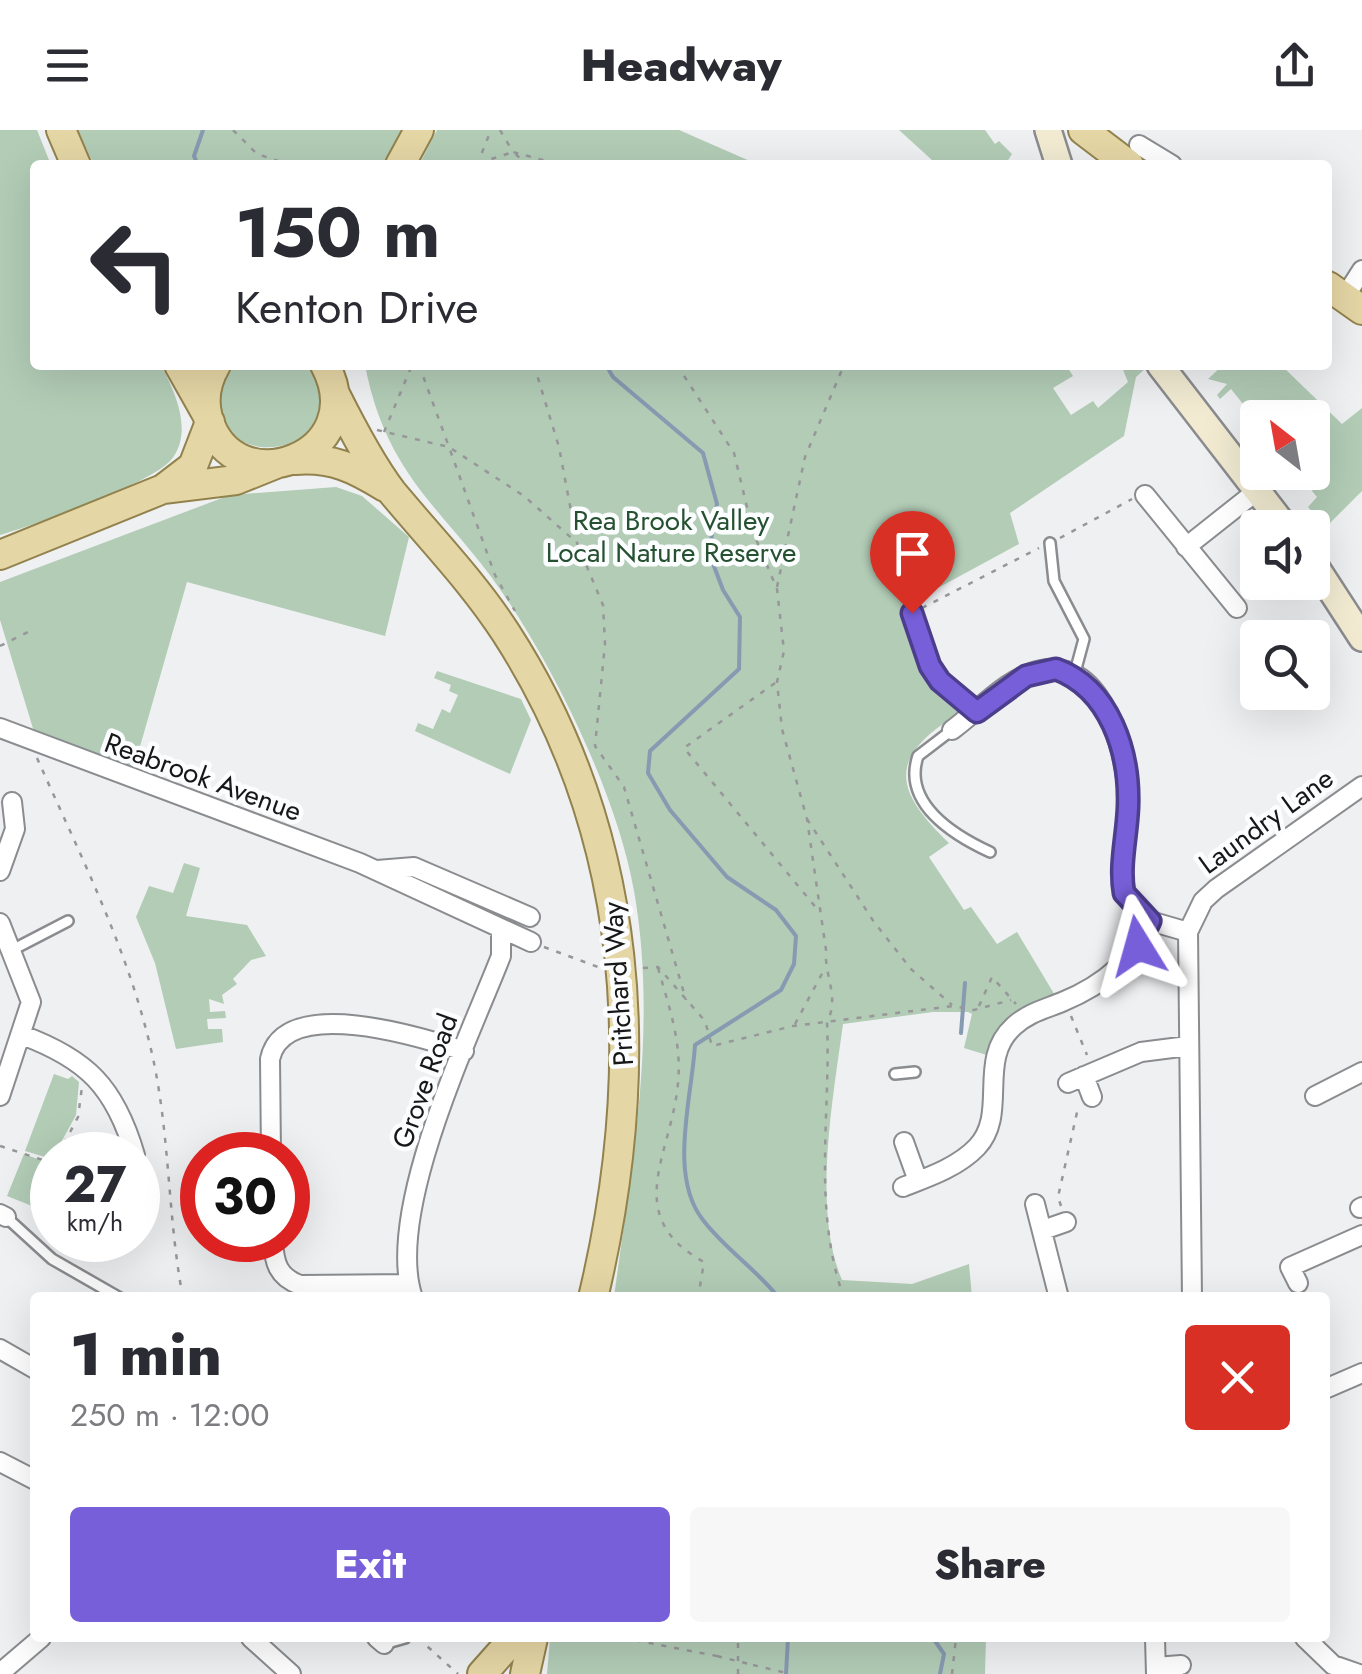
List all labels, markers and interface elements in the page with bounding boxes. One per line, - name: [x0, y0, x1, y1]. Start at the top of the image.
- text: Headway: [580, 33, 782, 98]
- icon: menu: [40, 38, 95, 93]
- icon: share: [1267, 38, 1322, 93]
- text: 150 m: [235, 182, 441, 283]
- icon: left: [70, 200, 200, 330]
- text: Kenton Drive: [235, 275, 478, 340]
- north arrow: [1240, 400, 1330, 490]
- map controls: [1240, 400, 1330, 710]
- park label: Rea Brook Valley Local Nature Reserve: [546, 500, 796, 573]
- button: sound: [1240, 510, 1330, 600]
- pin: [870, 511, 955, 614]
- icon: arrive: [885, 526, 940, 581]
- button: search: [1240, 620, 1330, 710]
- street label: Reabrook Avenue: [99, 722, 307, 832]
- street label: Laundry Lane: [1190, 758, 1342, 884]
- position arrow: [1086, 894, 1190, 998]
- street label: Pritchard Way: [592, 900, 644, 1067]
- street label: Grove Road: [382, 1008, 468, 1154]
- speed limit sign: 30: [180, 1132, 310, 1262]
- text: 27: [64, 1148, 126, 1221]
- text: km/h: [67, 1204, 123, 1240]
- text: 1 min: [70, 1311, 222, 1398]
- button: close: [1185, 1325, 1290, 1430]
- text: 250 m · 12:00: [70, 1392, 269, 1438]
- button: Exit: [70, 1507, 670, 1622]
- button: Share: [690, 1507, 1290, 1622]

